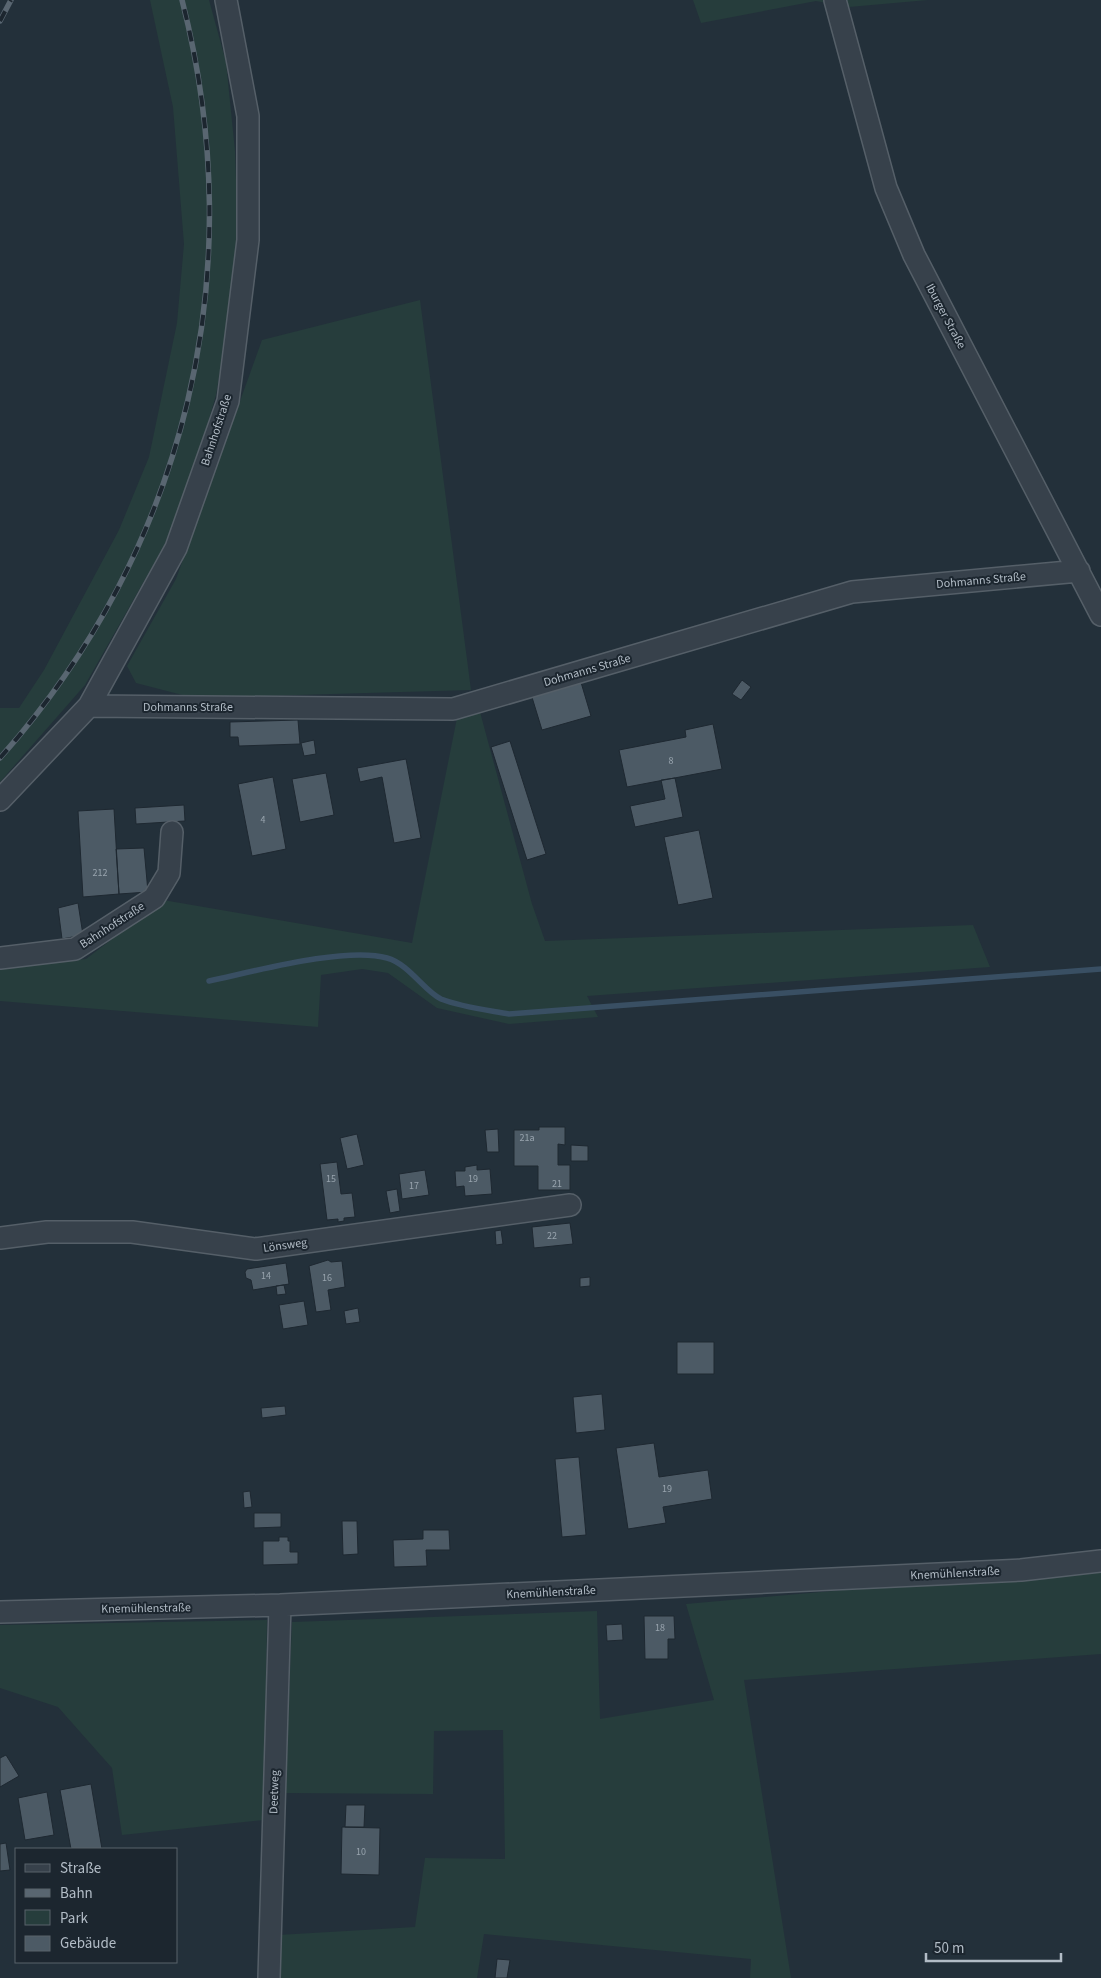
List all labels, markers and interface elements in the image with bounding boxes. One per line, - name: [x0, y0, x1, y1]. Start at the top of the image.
- street label: Iburger Straße: [921, 281, 970, 352]
- street label: Bahnhofstraße: [197, 392, 236, 468]
- street label: Dohmanns Straße: [936, 568, 1027, 593]
- street label: Dohmanns Straße: [542, 650, 633, 691]
- street label: Dohmanns Straße: [143, 699, 233, 716]
- house number: 8: [669, 754, 674, 768]
- house number: 4: [261, 813, 266, 827]
- house number: 212: [93, 866, 107, 880]
- street label: Bahnhofstraße: [76, 898, 148, 953]
- house number: 21a: [520, 1131, 534, 1145]
- house number: 15: [326, 1172, 336, 1186]
- house number: 19: [468, 1172, 478, 1186]
- house number: 21: [552, 1177, 562, 1191]
- house number: 17: [409, 1179, 419, 1193]
- house number: 22: [547, 1229, 557, 1243]
- street label: Lönsweg: [262, 1234, 308, 1257]
- house number: 14: [261, 1269, 271, 1283]
- house number: 16: [322, 1271, 332, 1285]
- house number: 19: [662, 1482, 672, 1496]
- street label: Knemühlenstraße: [910, 1563, 1000, 1584]
- street label: Knemühlenstraße: [506, 1582, 596, 1603]
- street label: Knemühlenstraße: [101, 1599, 191, 1618]
- house number: 18: [655, 1621, 665, 1635]
- street label: Deetweg: [265, 1770, 284, 1814]
- house number: 10: [356, 1845, 366, 1859]
- legend: [15, 1848, 178, 1963]
- text: Straße: [60, 1858, 101, 1879]
- text: Bahn: [60, 1883, 93, 1904]
- text: Park: [60, 1908, 89, 1929]
- scale bar: [926, 1930, 1061, 1962]
- text: Gebäude: [60, 1933, 116, 1954]
- text: 50 m: [934, 1938, 964, 1959]

